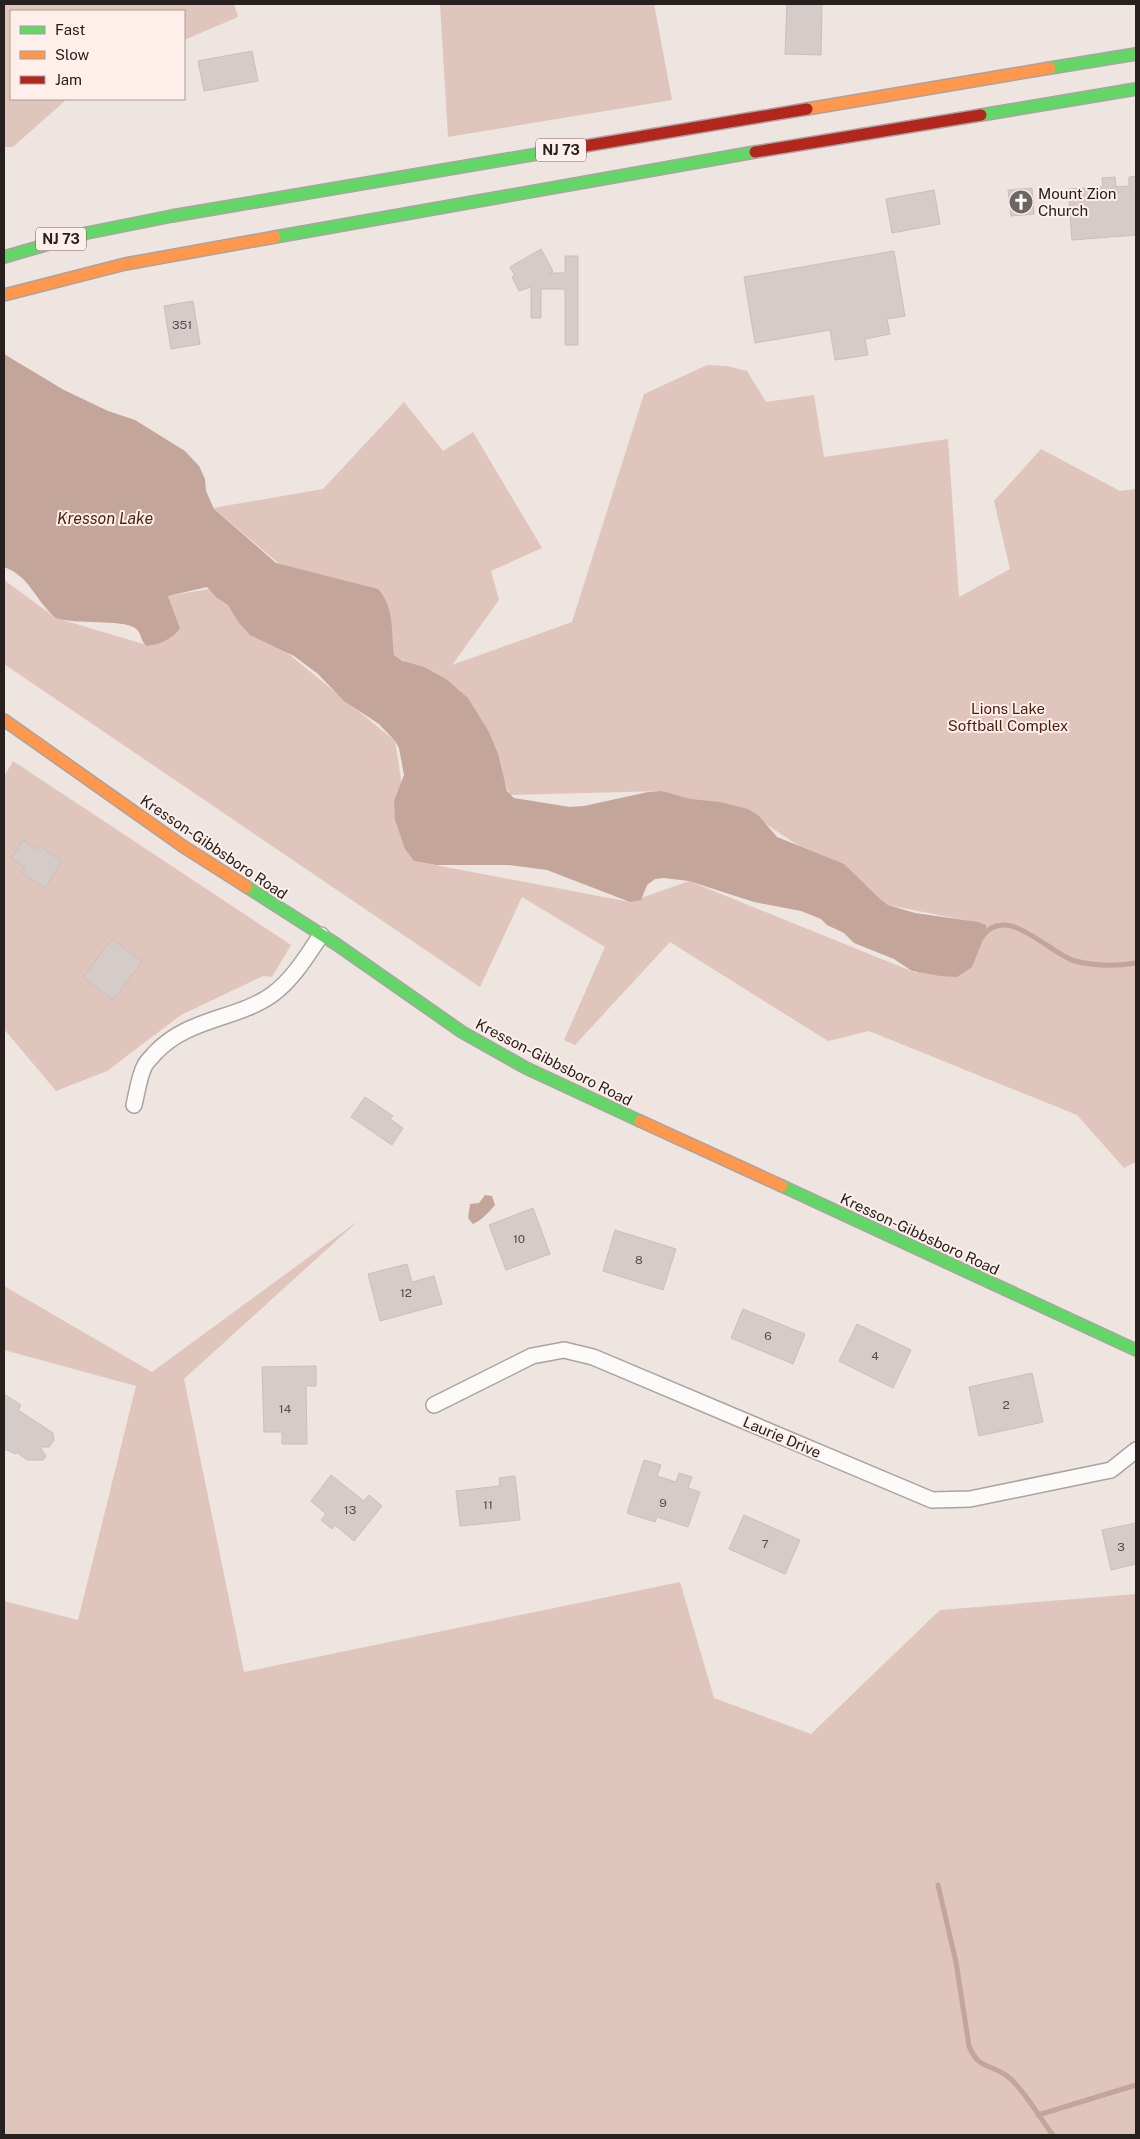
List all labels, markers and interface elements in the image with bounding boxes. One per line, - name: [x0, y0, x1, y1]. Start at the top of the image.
- legend: [10, 10, 185, 100]
- text: Fast: [55, 21, 85, 38]
- text: Slow: [55, 46, 90, 63]
- text: Jam: [55, 71, 82, 88]
- road number: NJ 73: [536, 138, 586, 162]
- place label: Mount Zion Church: [1038, 185, 1116, 219]
- church icon: Mount Zion Church: [1008, 189, 1034, 215]
- road number: NJ 73: [36, 228, 86, 250]
- house number: 351: [172, 318, 192, 332]
- water label: Kresson Lake: [57, 509, 153, 528]
- park label: Lions Lake Softball Complex: [948, 700, 1068, 734]
- street label: Kresson-Gibbsboro Road: [137, 791, 291, 903]
- street label: Kresson-Gibbsboro Road: [473, 1015, 635, 1109]
- street label: Kresson-Gibbsboro Road: [838, 1190, 1002, 1278]
- house number: 10: [513, 1232, 525, 1246]
- house number: 8: [635, 1253, 643, 1267]
- house number: 12: [400, 1286, 412, 1300]
- house number: 6: [764, 1329, 772, 1343]
- house number: 4: [871, 1349, 879, 1363]
- house number: 2: [1002, 1398, 1010, 1412]
- house number: 14: [279, 1402, 292, 1416]
- street label: Laurie Drive: [740, 1413, 824, 1461]
- house number: 9: [659, 1496, 667, 1510]
- house number: 11: [483, 1498, 493, 1512]
- house number: 13: [344, 1503, 356, 1517]
- house number: 7: [761, 1537, 769, 1551]
- house number: 3: [1117, 1540, 1125, 1554]

